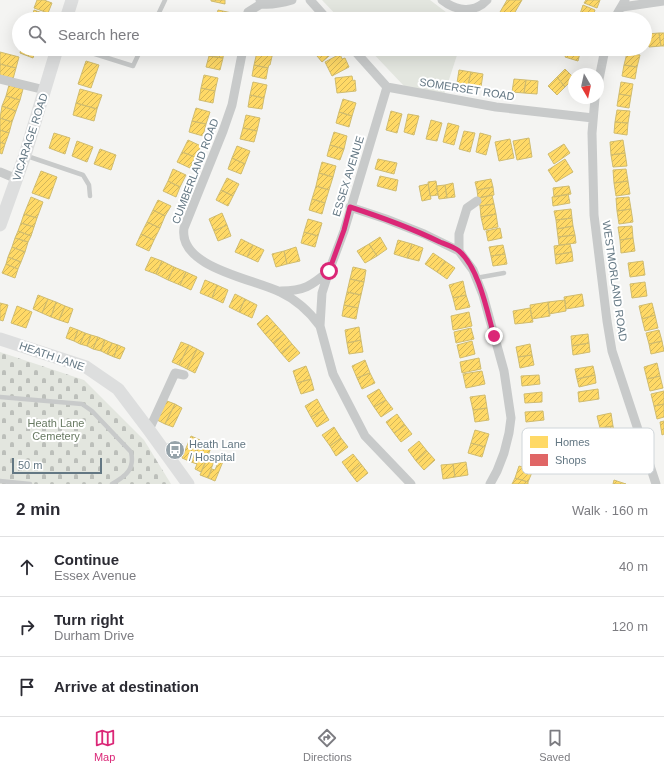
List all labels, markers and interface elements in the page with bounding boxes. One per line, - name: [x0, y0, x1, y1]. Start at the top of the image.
- search box: [12, 12, 652, 56]
- icon: search: [26, 23, 48, 45]
- text: Search here: [58, 26, 140, 43]
- north arrow: [568, 68, 604, 104]
- street label: SOMERSET ROAD: [418, 76, 516, 102]
- street label: VICARAGE ROAD: [10, 91, 50, 182]
- street label: CUMBERLAND ROAD: [169, 117, 221, 225]
- street label: ESSEX AVENUE: [330, 134, 366, 218]
- street label: WESTMORLAND ROAD: [601, 220, 629, 342]
- route start: [320, 262, 338, 280]
- route end: [485, 327, 503, 345]
- street label: HEATH LANE: [18, 339, 86, 373]
- park label: Heath Lane Cemetery: [28, 417, 84, 442]
- legend: [522, 428, 654, 474]
- text: Homes: [555, 436, 590, 448]
- place label: Heath Lane / Hospital: [189, 438, 246, 463]
- bus stop icon: Heath Lane / Hospital: [164, 439, 186, 461]
- text: Shops: [555, 454, 587, 466]
- scale bar: [12, 456, 102, 475]
- text: 50 m: [18, 459, 42, 471]
- text: 2 min: [16, 500, 60, 519]
- text: Walk · 160 m: [572, 503, 648, 518]
- text: Continue: [54, 551, 119, 568]
- icon: ahead: [16, 556, 38, 578]
- text: 40 m: [619, 559, 648, 574]
- text: Essex Avenue: [54, 568, 136, 583]
- text: Turn right: [54, 611, 124, 628]
- icon: right: [16, 616, 38, 638]
- text: 120 m: [612, 619, 648, 634]
- text: Durham Drive: [54, 628, 134, 643]
- icon: arrive: [16, 676, 38, 698]
- text: Arrive at destination: [54, 678, 199, 695]
- tab: Map: [94, 727, 116, 763]
- tab: Directions: [303, 727, 352, 763]
- tab: Saved: [539, 727, 570, 763]

